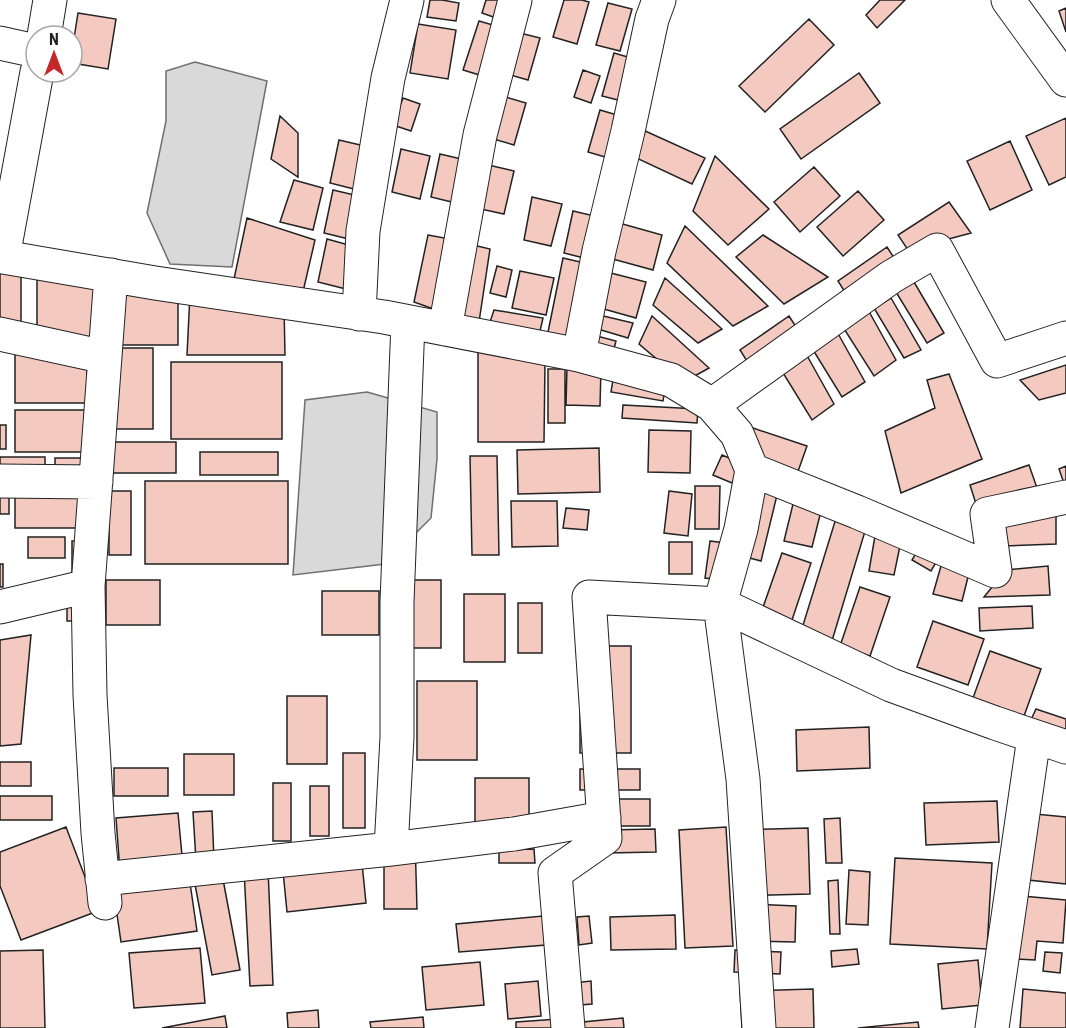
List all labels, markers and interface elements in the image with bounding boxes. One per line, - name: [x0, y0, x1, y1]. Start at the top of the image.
- north arrow: [24, 24, 84, 84]
- text: N: [49, 30, 59, 49]

